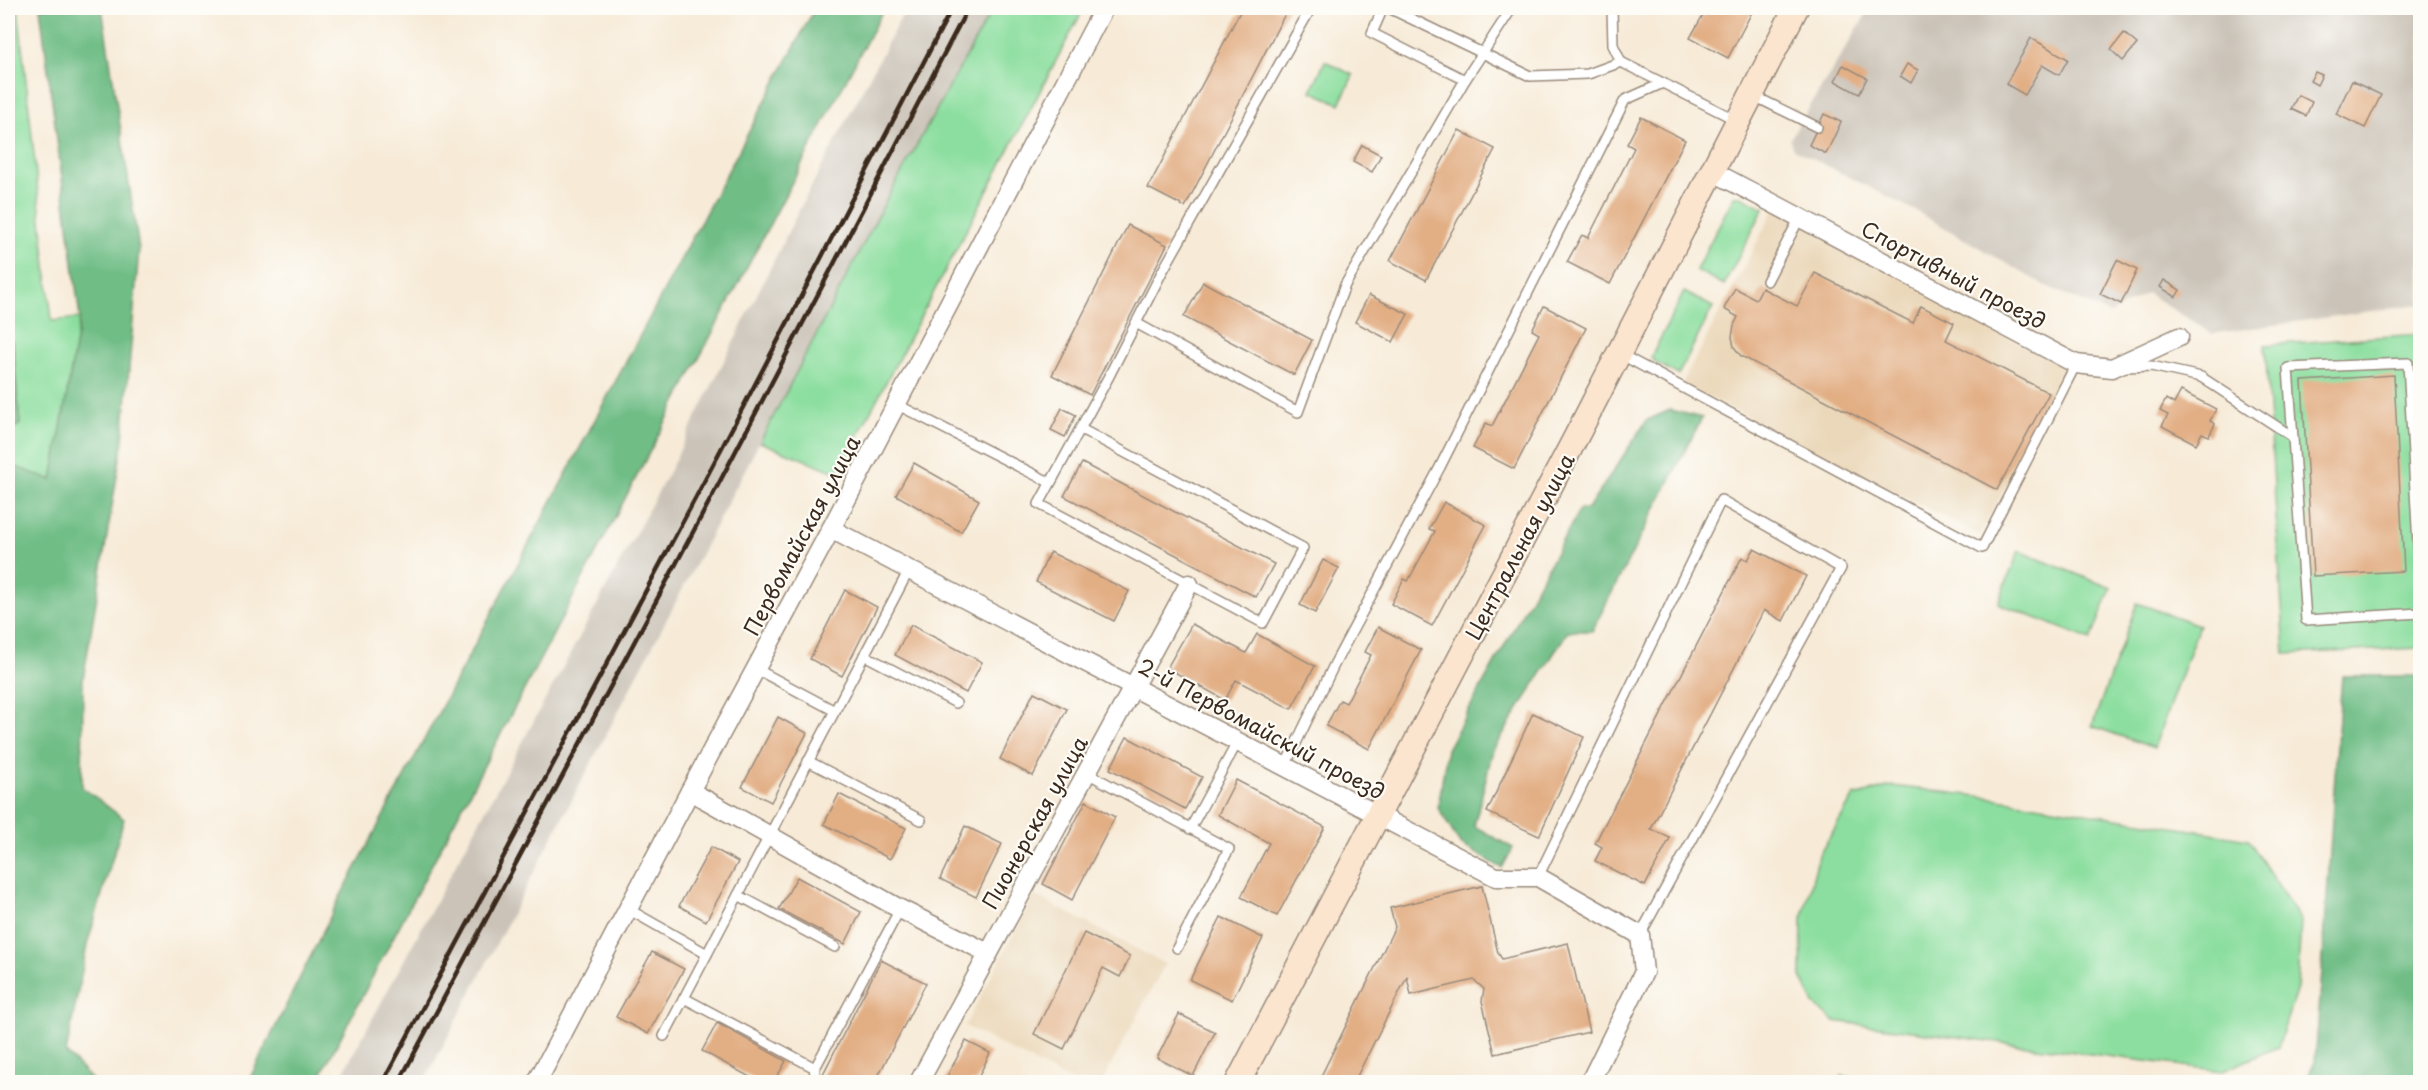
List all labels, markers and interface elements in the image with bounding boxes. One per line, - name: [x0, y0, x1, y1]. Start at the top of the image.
- street label: Спортивный проезд: [1856, 212, 2052, 336]
- street label: Первомайская улица: [735, 428, 868, 641]
- street label: Центральная улица: [1456, 446, 1582, 645]
- street label: 2-й Первомайский проезд: [1133, 649, 1391, 807]
- street label: Пионерская улица: [973, 729, 1095, 914]

